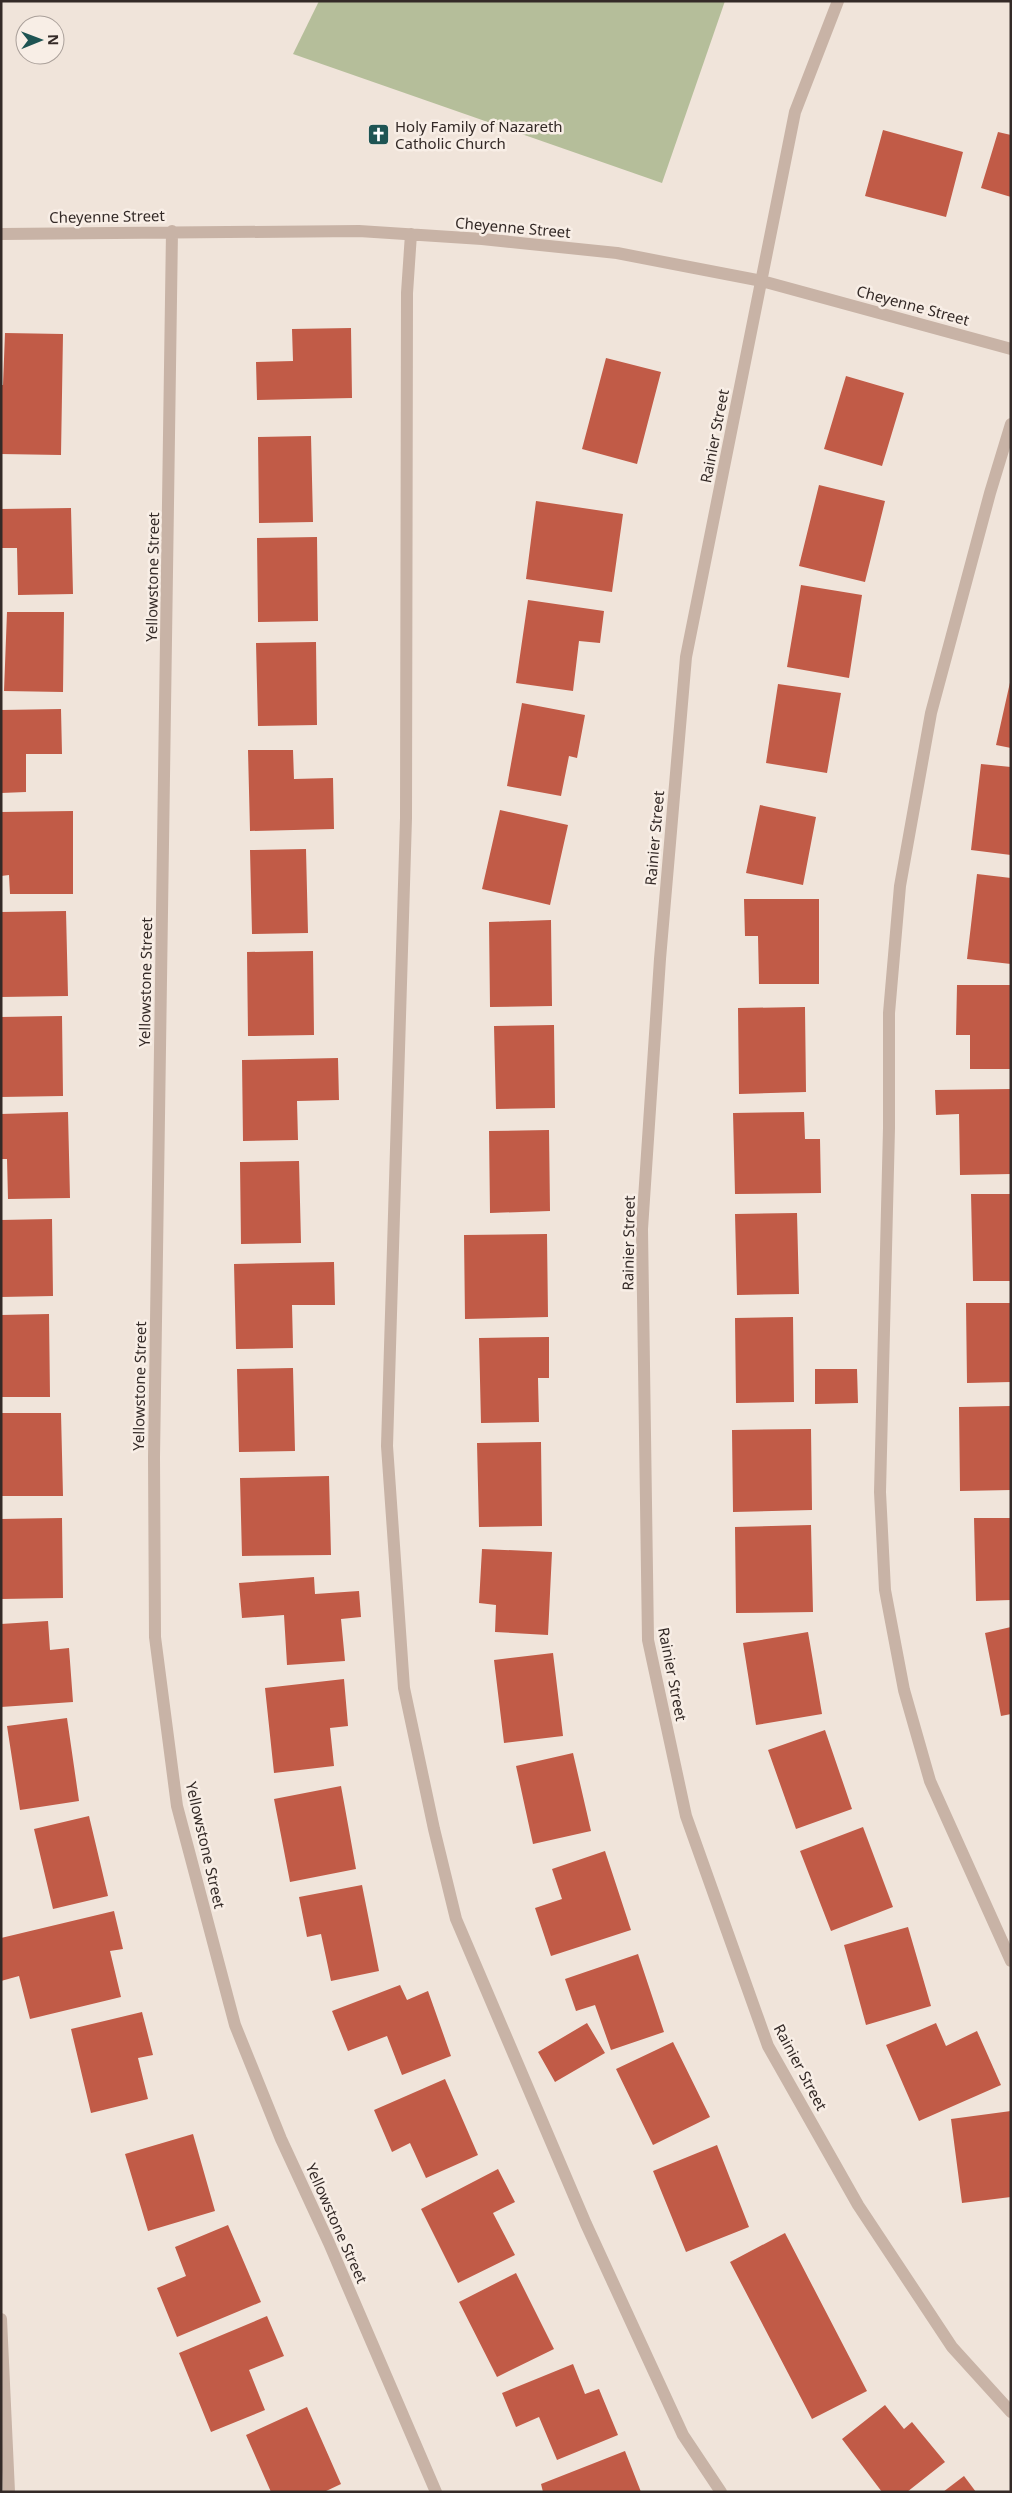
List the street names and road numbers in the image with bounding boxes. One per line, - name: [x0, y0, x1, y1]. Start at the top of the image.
- street label: Cheyenne Street: [49, 205, 166, 227]
- street label: Cheyenne Street: [454, 212, 572, 242]
- street label: Cheyenne Street: [854, 280, 972, 330]
- street label: Rainier Street: [695, 387, 733, 485]
- street label: Yellowstone Street: [141, 511, 163, 642]
- street label: Rainier Street: [640, 789, 668, 886]
- street label: Yellowstone Street: [134, 916, 156, 1047]
- street label: Rainier Street: [617, 1195, 639, 1291]
- street label: Yellowstone Street: [128, 1320, 150, 1451]
- street label: Rainier Street: [654, 1625, 692, 1723]
- street label: Yellowstone Street: [182, 1780, 230, 1911]
- street label: Rainier Street: [770, 2020, 832, 2114]
- street label: Yellowstone Street: [301, 2160, 373, 2287]

